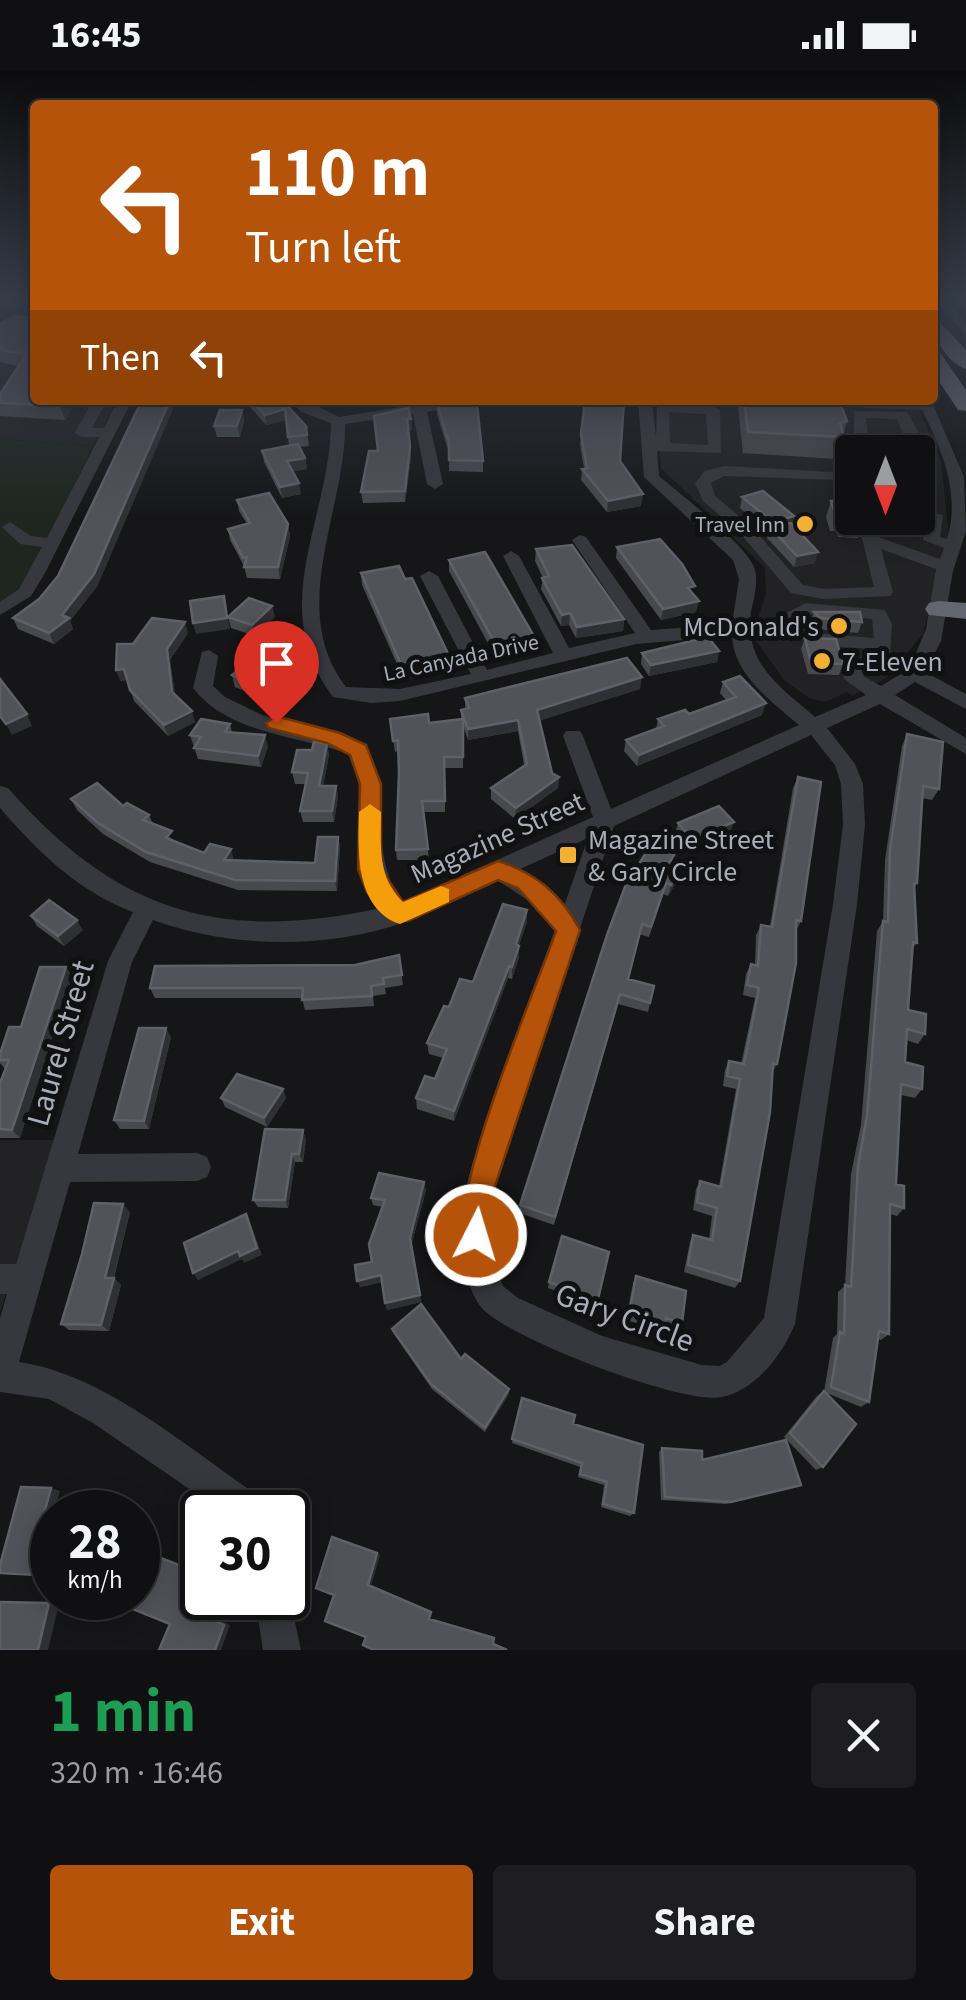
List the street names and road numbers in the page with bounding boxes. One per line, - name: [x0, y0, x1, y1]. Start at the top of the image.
- street label: La Canyada Drive: [381, 626, 542, 690]
- street label: Magazine Street: [404, 782, 591, 894]
- street label: Laurel Street: [15, 955, 107, 1132]
- street label: Gary Circle: [549, 1272, 701, 1364]

